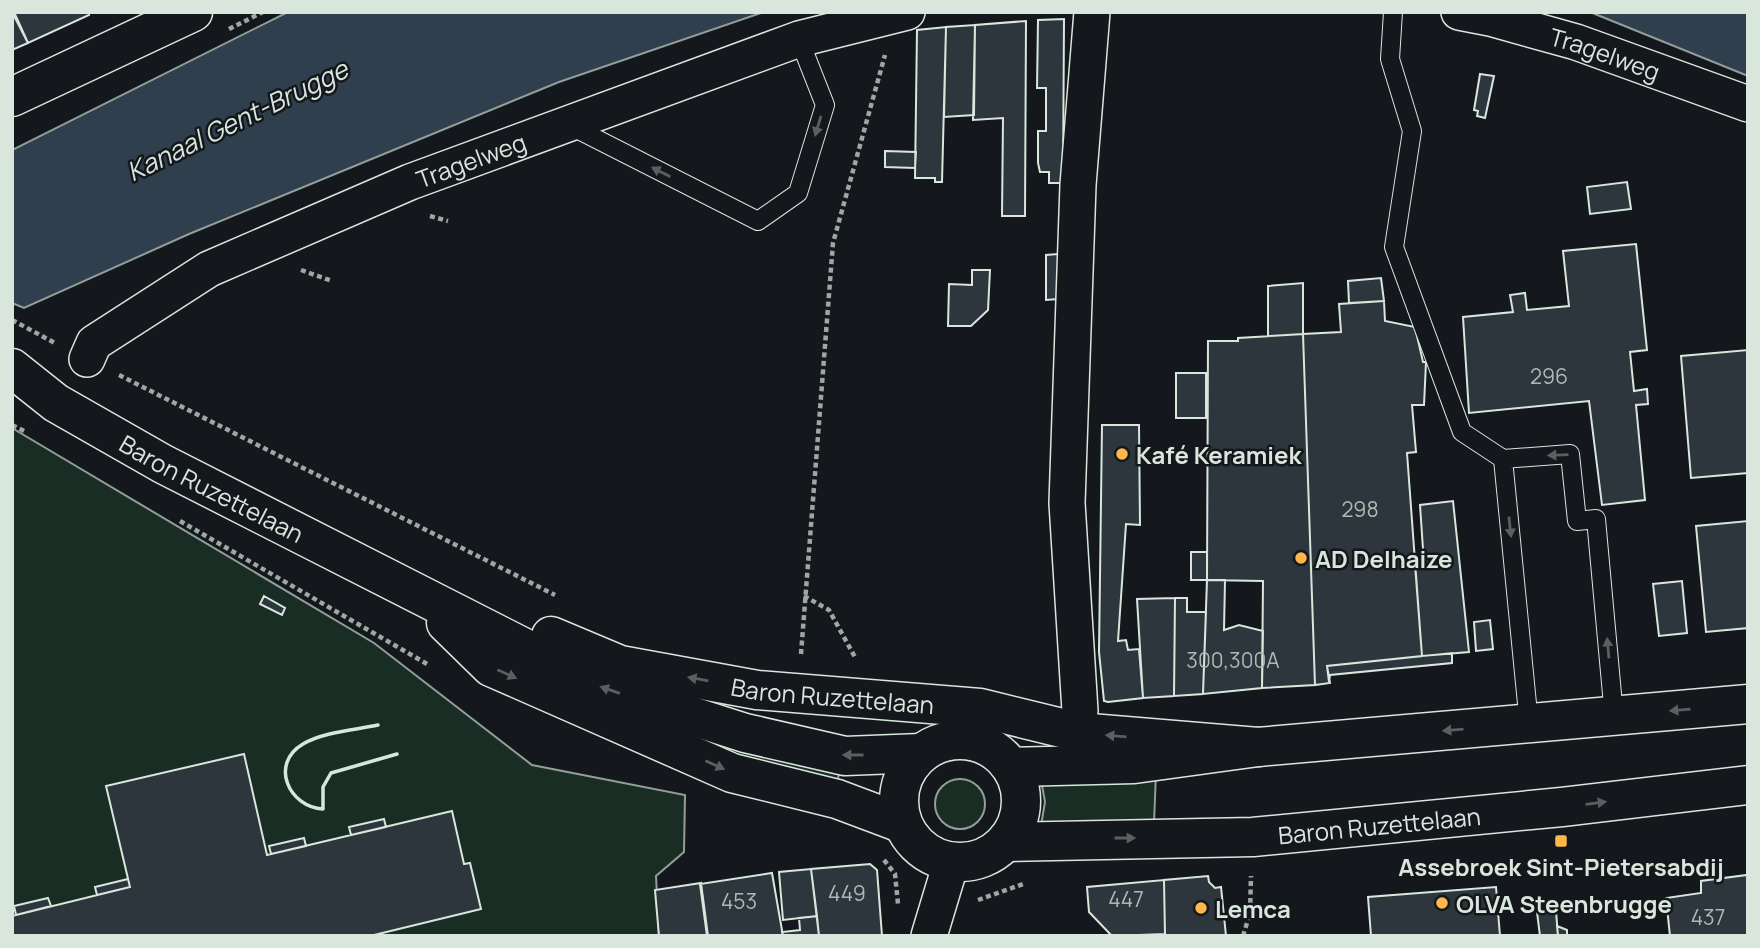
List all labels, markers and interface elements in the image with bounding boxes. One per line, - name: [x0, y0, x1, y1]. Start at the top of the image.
- street label: Tragelweg: [1546, 19, 1665, 88]
- water label: Kanaal Gent-Brugge: [120, 50, 355, 189]
- one-way arrow: [813, 116, 823, 137]
- street label: Tragelweg: [411, 124, 530, 195]
- one-way arrow: [651, 166, 671, 177]
- house number: 296: [1530, 362, 1568, 390]
- street label: Baron Ruzettelaan: [114, 426, 310, 550]
- place label: Kafé Keramiek: [1136, 438, 1303, 471]
- marker: Kafé Keramiek: [1114, 446, 1130, 462]
- one-way arrow: [1547, 450, 1569, 461]
- house number: 298: [1341, 495, 1379, 523]
- one-way arrow: [1505, 516, 1516, 538]
- place label: AD Delhaize: [1315, 542, 1453, 575]
- marker: AD Delhaize: [1293, 550, 1309, 566]
- one-way arrow: [1602, 637, 1613, 659]
- house number: 300,300A: [1186, 646, 1280, 674]
- one-way arrow: [496, 668, 517, 679]
- street label: Baron Ruzettelaan: [729, 669, 935, 721]
- one-way arrow: [687, 673, 709, 684]
- one-way arrow: [600, 684, 621, 695]
- one-way arrow: [1669, 705, 1691, 716]
- one-way arrow: [1442, 725, 1464, 736]
- one-way arrow: [1105, 730, 1127, 741]
- one-way arrow: [842, 749, 864, 761]
- one-way arrow: [705, 759, 725, 771]
- street label: Baron Ruzettelaan: [1277, 798, 1482, 851]
- one-way arrow: [1585, 798, 1607, 809]
- one-way arrow: [1114, 832, 1136, 843]
- marker: Assebroek Sint-Pietersabdij: [1553, 833, 1569, 849]
- place label: Assebroek Sint-Pietersabdij: [1398, 850, 1724, 883]
- house number: 449: [828, 879, 866, 907]
- house number: 447: [1108, 885, 1144, 913]
- house number: 453: [721, 887, 757, 915]
- place label: OLVA Steenbrugge: [1456, 887, 1672, 920]
- place label: Lemca: [1215, 892, 1291, 925]
- marker: OLVA Steenbrugge: [1434, 895, 1450, 911]
- marker: Lemca: [1193, 900, 1209, 916]
- house number: 437: [1691, 903, 1725, 931]

